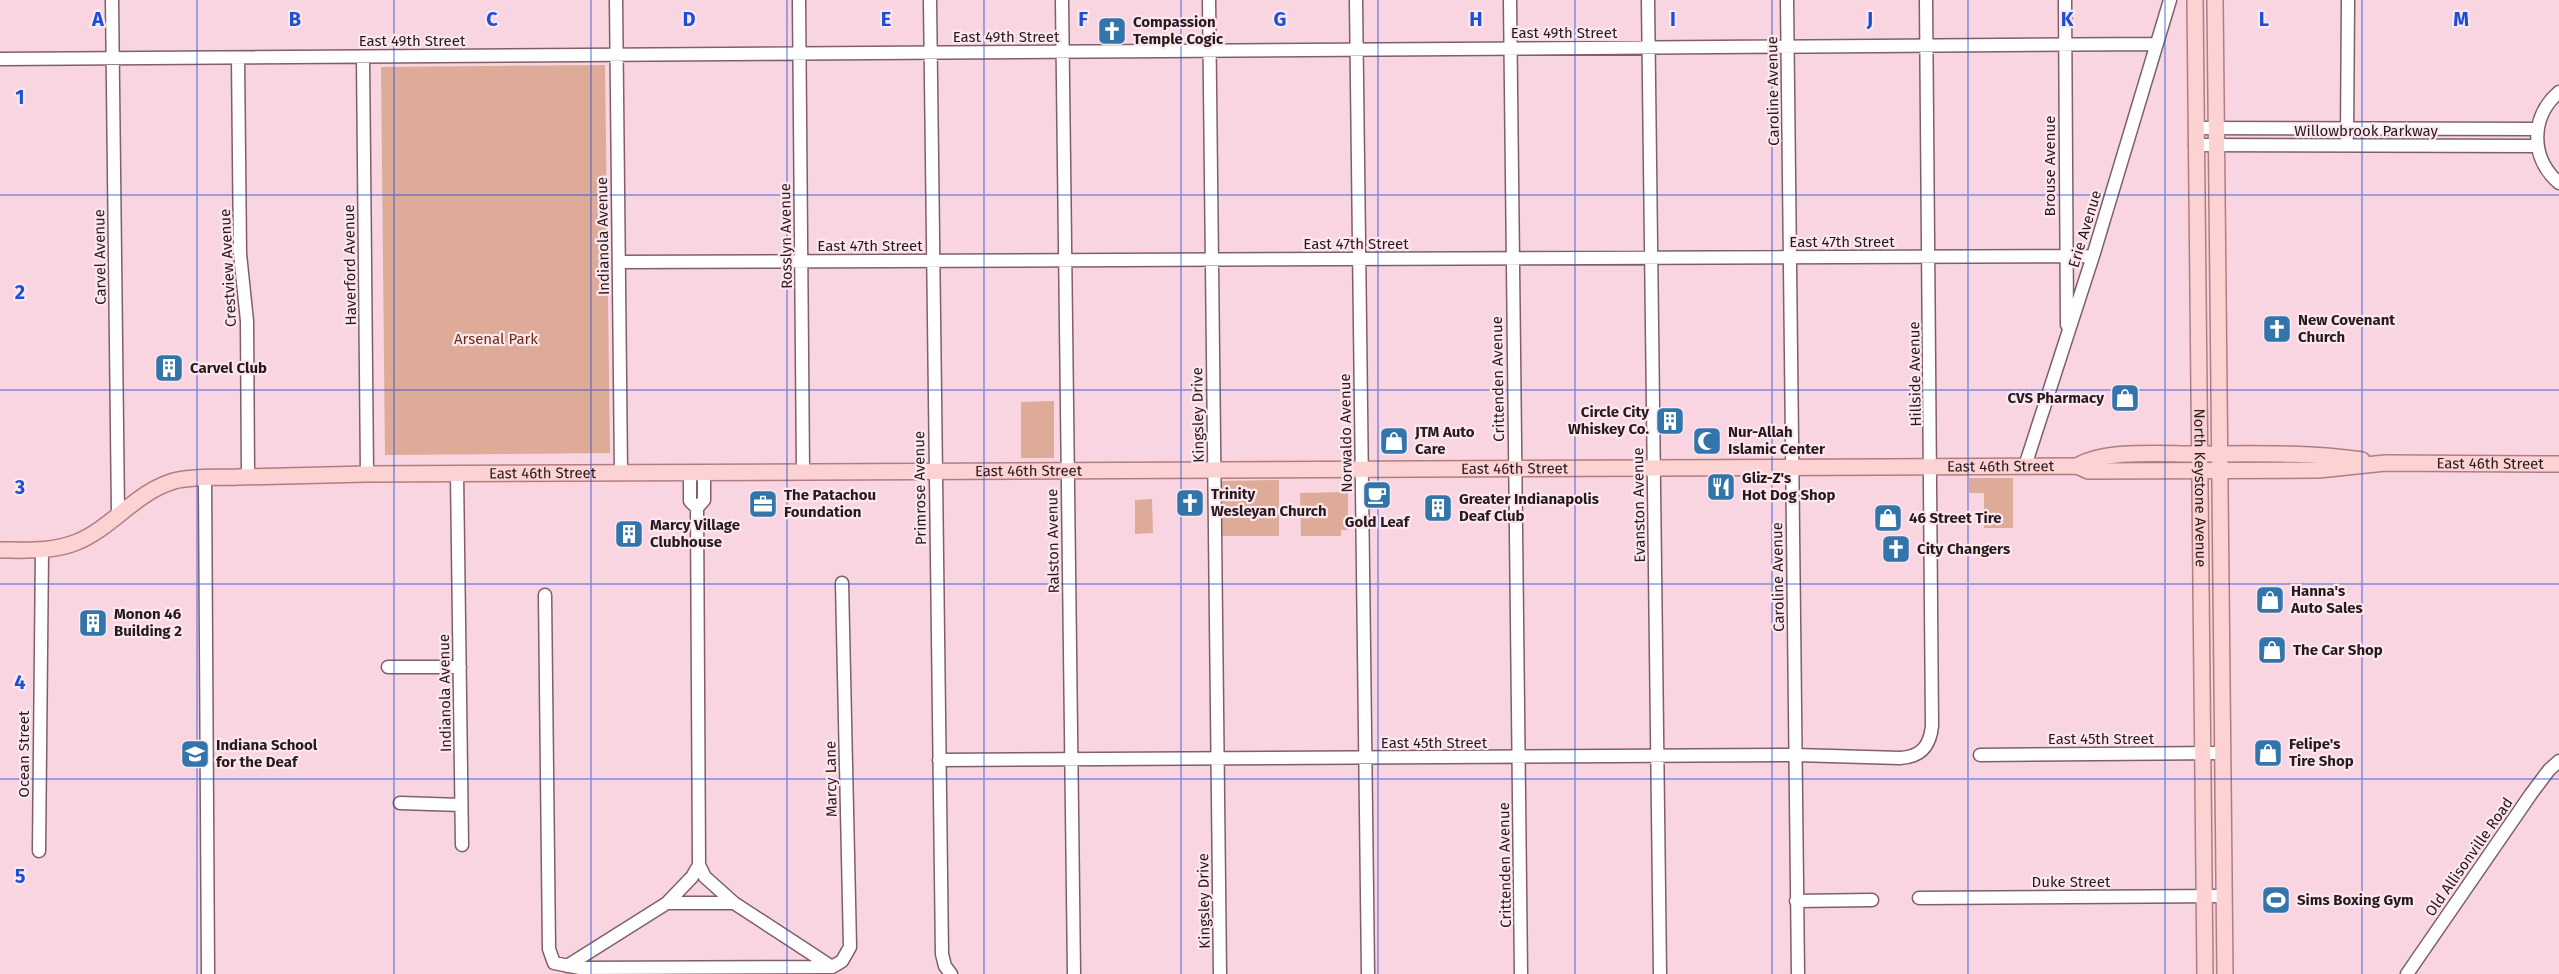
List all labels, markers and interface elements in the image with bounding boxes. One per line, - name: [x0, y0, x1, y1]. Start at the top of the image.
- text: A: [91, 7, 105, 31]
- text: B: [289, 7, 301, 31]
- text: C: [486, 7, 498, 31]
- text: D: [682, 7, 696, 31]
- text: E: [881, 7, 891, 31]
- text: F: [1078, 7, 1088, 31]
- text: G: [1274, 7, 1286, 31]
- text: H: [1469, 7, 1483, 31]
- text: I: [1670, 7, 1676, 31]
- text: J: [1866, 7, 1873, 31]
- text: K: [2061, 7, 2074, 31]
- text: L: [2259, 7, 2269, 31]
- text: M: [2453, 7, 2469, 31]
- place label: Compassion Temple Cogic: [1133, 13, 1224, 48]
- church icon: Compassion Temple Cogic: [1096, 15, 1128, 47]
- street label: East 49th Street: [1511, 24, 1618, 42]
- street label: East 49th Street: [953, 28, 1060, 46]
- street label: East 49th Street: [359, 32, 466, 50]
- street label: Caroline Avenue: [1763, 36, 1783, 146]
- text: 1: [15, 85, 25, 109]
- street label: Brouse Avenue: [2041, 116, 2059, 216]
- street label: Willowbrook Parkway: [2294, 122, 2438, 140]
- street label: Indianola Avenue: [593, 177, 613, 295]
- street label: Rosslyn Avenue: [776, 183, 796, 289]
- street label: Erie Avenue: [2065, 188, 2105, 270]
- street label: Haverford Avenue: [340, 204, 360, 326]
- street label: Crestview Avenue: [216, 208, 240, 328]
- street label: Carvel Avenue: [90, 209, 110, 305]
- street label: East 47th Street: [1789, 233, 1895, 251]
- street label: East 47th Street: [1303, 235, 1409, 253]
- street label: East 47th Street: [817, 237, 923, 255]
- text: 2: [15, 280, 25, 304]
- place label: New Covenant Church: [2298, 311, 2395, 346]
- church icon: New Covenant Church: [2261, 313, 2293, 345]
- street label: Crittenden Avenue: [1488, 316, 1508, 442]
- street label: Hillside Avenue: [1905, 321, 1925, 427]
- park label: Arsenal Park: [454, 330, 538, 348]
- building icon: Carvel Club: [153, 352, 185, 384]
- place label: Carvel Club: [190, 359, 267, 377]
- street label: Kingsley Drive: [1188, 367, 1208, 463]
- street label: Norwaldo Avenue: [1336, 373, 1356, 493]
- shop icon: CVS Pharmacy: [2109, 382, 2141, 414]
- place label: CVS Pharmacy: [2007, 389, 2104, 407]
- place label: Circle City Whiskey Co.: [1568, 403, 1649, 438]
- building icon: Circle City Whiskey Co.: [1654, 405, 1686, 437]
- street label: North Keystone Avenue: [2190, 408, 2210, 567]
- place label: JTM Auto Care: [1414, 423, 1475, 458]
- place label: Nur-Allah Islamic Center: [1728, 423, 1826, 458]
- shop icon: JTM Auto Care: [1378, 425, 1410, 457]
- mosque icon: Nur-Allah Islamic Center: [1691, 425, 1723, 457]
- street label: Primrose Avenue: [910, 431, 930, 545]
- street label: Evanston Avenue: [1629, 447, 1649, 563]
- street label: East 46th Street: [2436, 454, 2544, 473]
- street label: East 46th Street: [1947, 457, 2055, 476]
- street label: East 46th Street: [1461, 459, 1569, 478]
- street label: East 46th Street: [975, 462, 1083, 480]
- street label: East 46th Street: [489, 464, 597, 482]
- place label: Gliz-Z's Hot Dog Shop: [1742, 469, 1835, 504]
- restaurant icon: Gliz-Z's Hot Dog Shop: [1705, 471, 1737, 503]
- text: 3: [14, 475, 25, 499]
- cafe icon: Gold Leaf: [1361, 479, 1393, 511]
- place label: Trinity Wesleyan Church: [1211, 485, 1327, 520]
- place label: The Patachou Foundation: [784, 486, 876, 521]
- church icon: Trinity Wesleyan Church: [1174, 487, 1206, 519]
- office icon: The Patachou Foundation: [747, 488, 779, 520]
- street label: Ralston Avenue: [1043, 488, 1063, 594]
- place label: Greater Indianapolis Deaf Club: [1459, 490, 1599, 525]
- building icon: Greater Indianapolis Deaf Club: [1422, 492, 1454, 524]
- shop icon: 46 Street Tire: [1872, 502, 1904, 534]
- place label: 46 Street Tire: [1909, 509, 2002, 527]
- place label: Gold Leaf: [1345, 513, 1411, 531]
- place label: Marcy Village Clubhouse: [650, 516, 740, 551]
- building icon: Marcy Village Clubhouse: [613, 518, 645, 550]
- street label: Caroline Avenue: [1768, 522, 1788, 632]
- church icon: City Changers: [1880, 533, 1912, 565]
- place label: City Changers: [1917, 540, 2010, 558]
- place label: Hanna's Auto Sales: [2290, 582, 2363, 617]
- shop icon: Hanna's Auto Sales: [2254, 584, 2286, 616]
- place label: Monon 46 Building 2: [114, 605, 182, 640]
- building icon: Monon 46 Building 2: [77, 607, 109, 639]
- street label: Indianola Avenue: [435, 634, 455, 752]
- shop icon: The Car Shop: [2256, 634, 2288, 666]
- place label: The Car Shop: [2293, 641, 2383, 659]
- text: 4: [14, 670, 26, 694]
- street label: Ocean Street: [15, 710, 33, 797]
- street label: East 45th Street: [2048, 730, 2155, 748]
- street label: East 45th Street: [1381, 734, 1488, 752]
- place label: Felipe's Tire Shop: [2289, 735, 2354, 770]
- place label: Indiana School for the Deaf: [216, 736, 318, 771]
- shop icon: Felipe's Tire Shop: [2252, 737, 2284, 769]
- school or university icon: Indiana School for the Deaf: [179, 738, 211, 770]
- street label: Marcy Lane: [821, 741, 841, 817]
- street label: Old Allisonville Road: [2421, 794, 2517, 920]
- street label: Crittenden Avenue: [1495, 802, 1515, 928]
- street label: Kingsley Drive: [1194, 853, 1214, 949]
- text: 5: [15, 864, 26, 888]
- street label: Duke Street: [2032, 873, 2111, 891]
- sports icon: Sims Boxing Gym: [2260, 884, 2292, 916]
- place label: Sims Boxing Gym: [2297, 891, 2414, 909]

